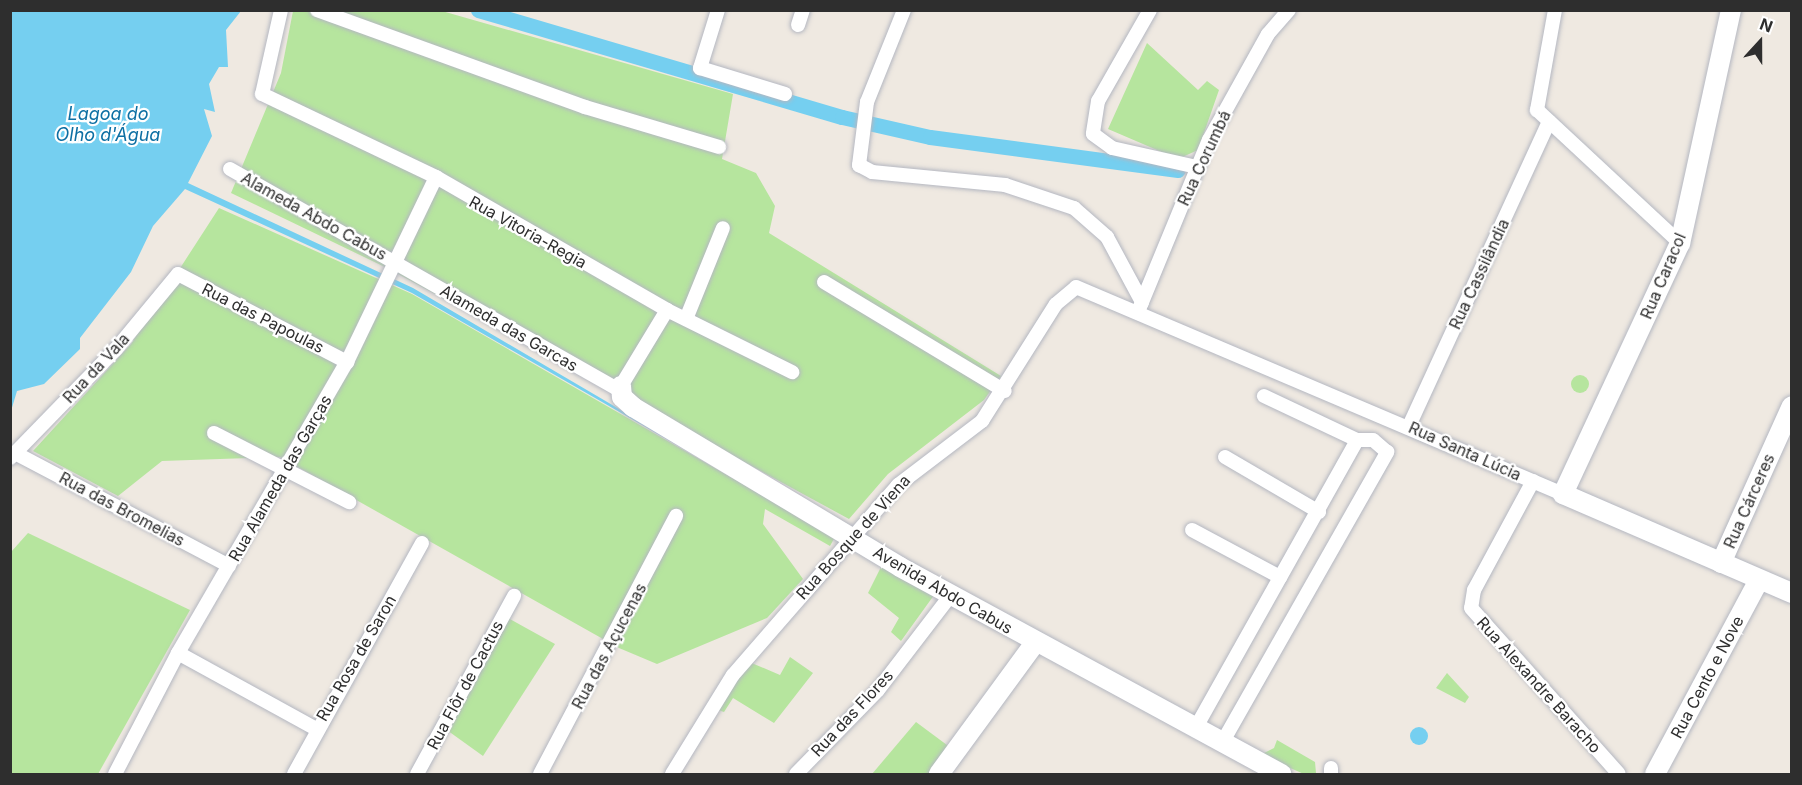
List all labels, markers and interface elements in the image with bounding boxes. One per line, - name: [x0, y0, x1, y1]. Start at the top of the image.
- north arrow: [1730, 12, 1790, 72]
- text: N: [1757, 14, 1776, 37]
- water label: Lagoa do Olho d'Água: [56, 104, 160, 146]
- street label: Rua Corumbá: [1174, 107, 1234, 209]
- street label: Alameda Abdo Cabus: [238, 168, 390, 264]
- street label: Rua Vitoria-Regia: [466, 192, 590, 272]
- street label: Rua Cassilândia: [1445, 216, 1513, 332]
- street label: Rua Caracol: [1636, 230, 1690, 322]
- street label: Rua das Papoulas: [199, 279, 327, 357]
- street label: Alameda das Garcas: [437, 281, 581, 375]
- street label: Rua da Vala: [59, 329, 133, 407]
- street label: Rua Alameda das Garças: [224, 391, 336, 565]
- street label: Rua Santa Lúcia: [1406, 418, 1524, 484]
- street label: Rua Cárceres: [1720, 451, 1778, 551]
- street label: Rua das Bromelias: [56, 468, 188, 550]
- street label: Rua Bosque de Viena: [792, 471, 914, 603]
- street label: Avenida Abdo Cabus: [870, 542, 1016, 638]
- street label: Rua das Açucenas: [568, 580, 650, 712]
- street label: Rua Rosa de Saron: [312, 591, 400, 725]
- street label: Rua Cento e Nove: [1667, 612, 1747, 742]
- street label: Rua Alexandre Baracho: [1473, 613, 1605, 757]
- street label: Rua Flôr de Cactus: [423, 617, 507, 753]
- street label: Rua das Flores: [807, 666, 897, 760]

